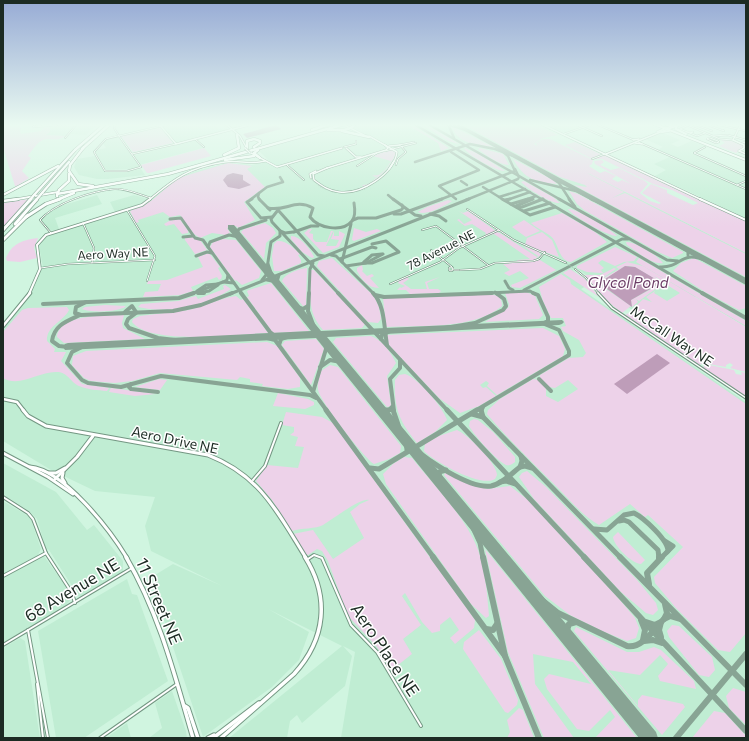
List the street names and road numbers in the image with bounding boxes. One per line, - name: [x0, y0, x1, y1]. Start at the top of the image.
- street label: 78 Avenue NE: [404, 226, 477, 272]
- street label: Aero Way NE: [77, 244, 149, 262]
- street label: McCall Way NE: [628, 302, 717, 370]
- street label: Aero Drive NE: [130, 422, 220, 457]
- street label: 68 Avenue NE: [21, 553, 123, 626]
- street label: 11 Street NE: [132, 554, 187, 647]
- street label: Aero Place NE: [347, 599, 424, 700]

